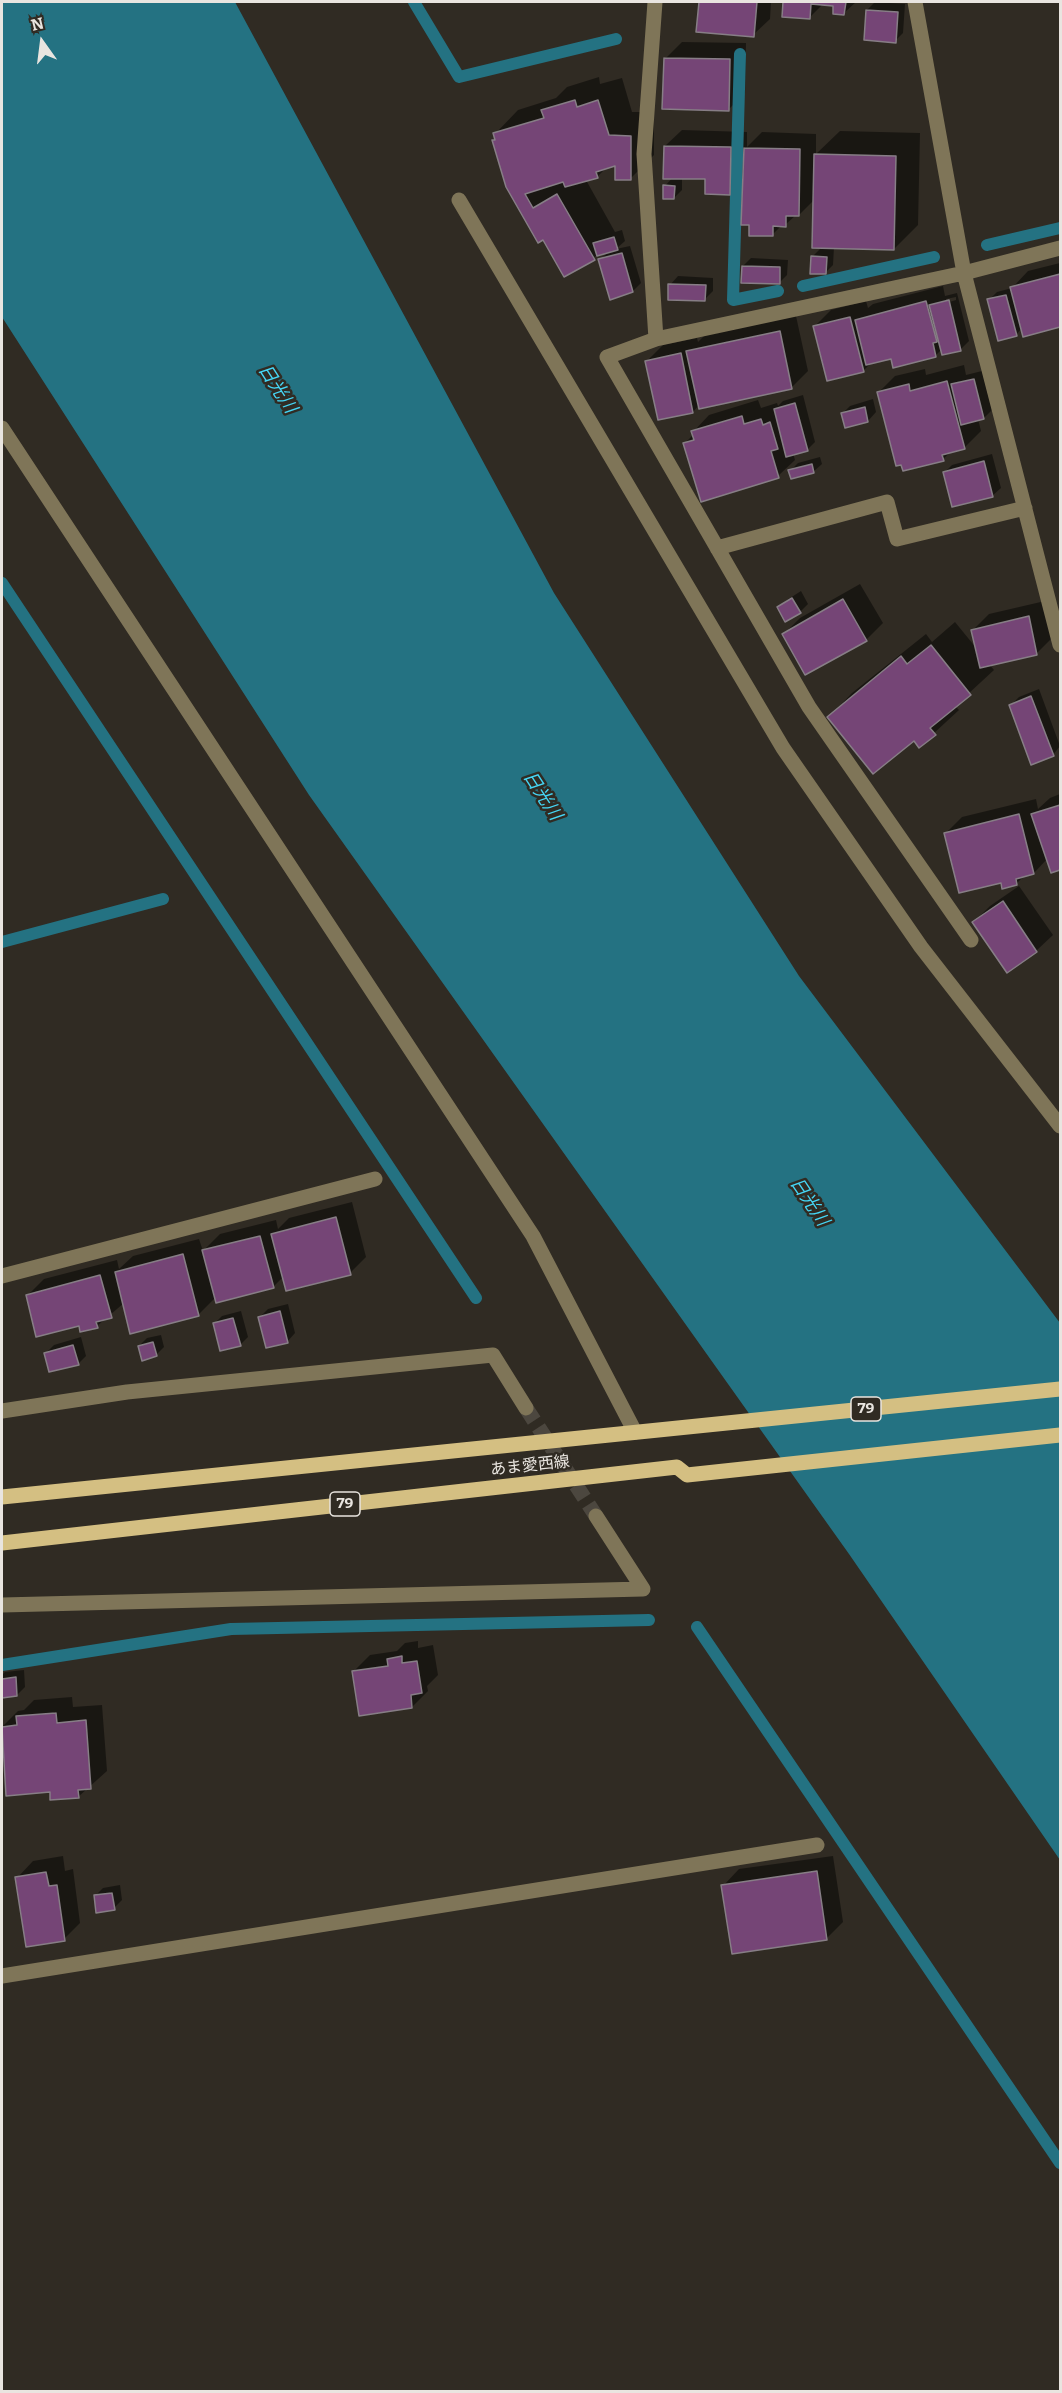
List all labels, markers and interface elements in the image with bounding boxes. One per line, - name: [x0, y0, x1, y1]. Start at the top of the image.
- north arrow: [12, 12, 72, 72]
- text: N: [29, 13, 46, 35]
- water label: 日光川: [253, 360, 301, 418]
- water label: 日光川: [518, 767, 566, 825]
- water label: 日光川: [785, 1174, 833, 1230]
- road number: 79: [851, 1397, 881, 1421]
- street label: あま愛西線: [489, 1452, 571, 1480]
- road number: 79: [330, 1492, 360, 1516]

